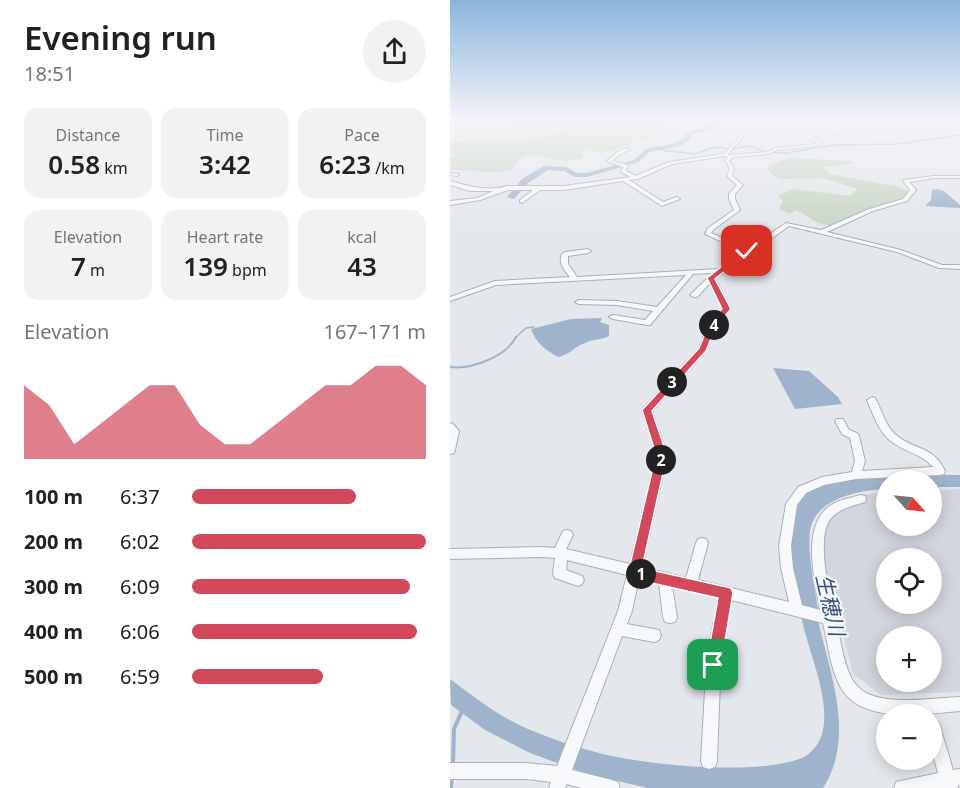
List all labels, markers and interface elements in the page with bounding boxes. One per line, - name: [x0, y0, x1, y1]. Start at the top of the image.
- text: Evening run: [24, 15, 217, 60]
- button: share: [363, 20, 426, 83]
- text: 18:51: [24, 60, 75, 87]
- text: Distance: [56, 124, 120, 146]
- text: Time: [206, 124, 244, 146]
- text: Pace: [344, 124, 380, 146]
- text: 0.58: [48, 146, 100, 182]
- text: 3:42: [199, 146, 251, 182]
- text: 6:23: [319, 146, 371, 182]
- text: km: [100, 157, 128, 179]
- text: /km: [371, 157, 405, 179]
- pin: [721, 225, 772, 276]
- text: Elevation: [54, 226, 122, 248]
- text: Heart rate: [187, 226, 263, 248]
- text: kcal: [347, 226, 377, 248]
- icon: check: [730, 234, 763, 267]
- text: 7: [71, 248, 86, 284]
- text: 139: [183, 248, 228, 284]
- text: 43: [347, 248, 377, 284]
- text: m: [86, 259, 105, 281]
- text: bpm: [228, 259, 267, 281]
- pin: 4: [699, 310, 729, 340]
- text: 4: [709, 314, 719, 336]
- text: Elevation: [24, 318, 109, 345]
- text: 167–171 m: [323, 318, 426, 345]
- pin: 3: [657, 367, 687, 397]
- text: 3: [667, 371, 677, 393]
- pin: 2: [646, 445, 676, 475]
- text: 2: [656, 449, 666, 471]
- north arrow: [876, 470, 942, 536]
- map controls: [876, 470, 942, 770]
- text: 100 m: [24, 483, 83, 510]
- text: 6:37: [120, 483, 160, 510]
- text: 200 m: [24, 528, 83, 555]
- text: 6:02: [120, 528, 160, 555]
- button: locate: [876, 548, 942, 614]
- pin: 1: [626, 559, 656, 589]
- text: 1: [636, 563, 646, 585]
- water label: 生穂川: [810, 571, 852, 641]
- text: 300 m: [24, 573, 83, 600]
- text: 6:09: [120, 573, 160, 600]
- text: 400 m: [24, 618, 83, 645]
- text: 6:06: [120, 618, 160, 645]
- button: +: [876, 626, 942, 692]
- pin: [687, 639, 738, 690]
- icon: arrive: [696, 648, 729, 681]
- text: 500 m: [24, 663, 83, 690]
- text: 6:59: [120, 663, 160, 690]
- button: −: [876, 704, 942, 770]

